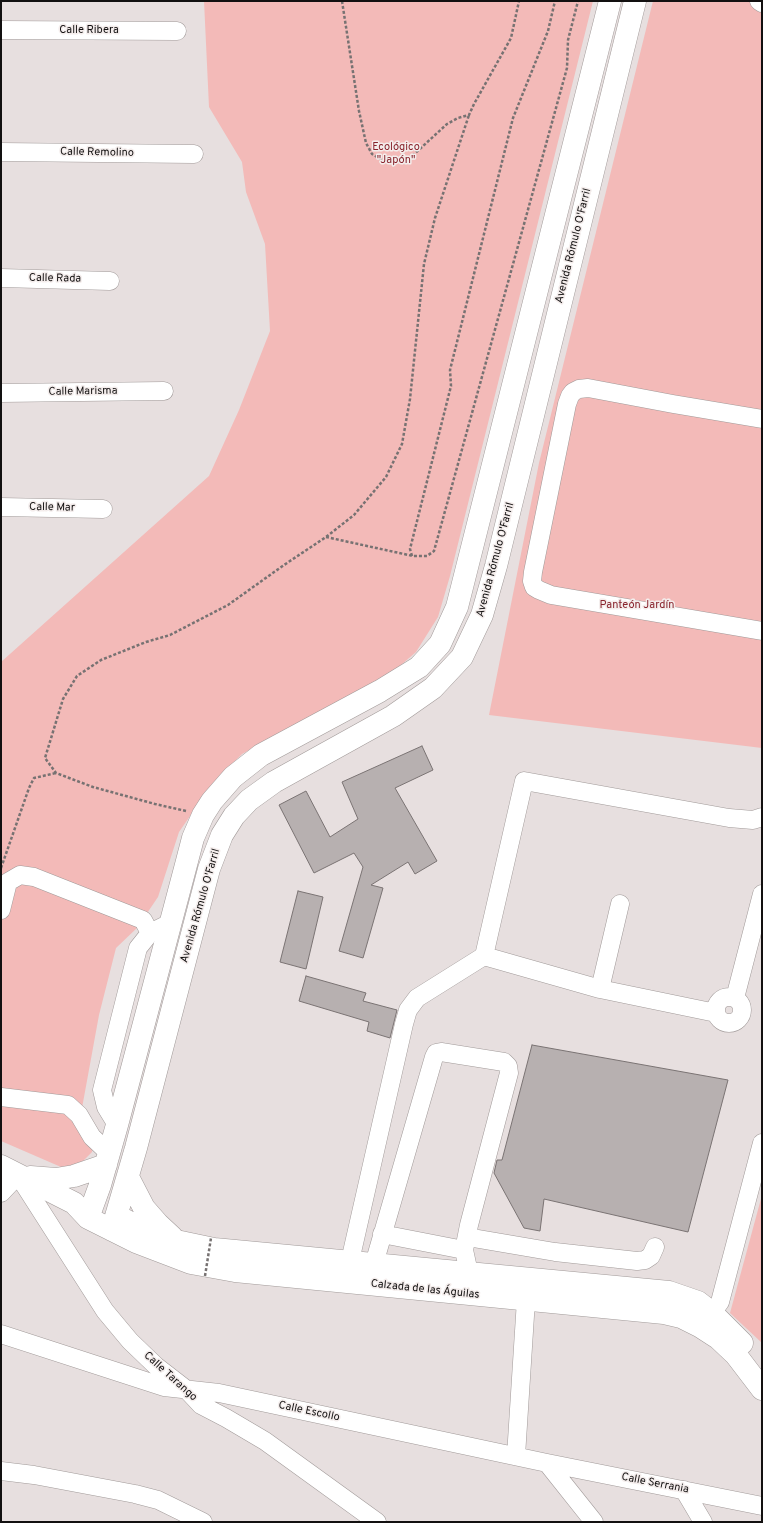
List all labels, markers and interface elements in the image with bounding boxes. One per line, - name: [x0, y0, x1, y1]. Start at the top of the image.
- street label: Calle Ribera: [59, 24, 119, 38]
- park label: Ecológico "Japón": [372, 141, 420, 167]
- street label: Calle Remolino: [60, 146, 134, 160]
- street label: Avenida Rómulo O'Farril: [553, 187, 595, 305]
- street label: Calle Rada: [29, 272, 81, 286]
- street label: Calle Marisma: [48, 385, 118, 399]
- street label: Calle Mar: [29, 501, 75, 515]
- street label: Avenida Rómulo O'Farril: [474, 501, 518, 619]
- park label: Panteón Jardín: [600, 599, 674, 613]
- street label: Avenida Rómulo O'Farril: [178, 847, 224, 965]
- street label: Calzada de las Águilas: [370, 1278, 480, 1302]
- street label: Calle Tarango: [141, 1350, 199, 1404]
- street label: Calle Escollo: [277, 1399, 341, 1425]
- street label: Calle Serrania: [620, 1471, 690, 1497]

